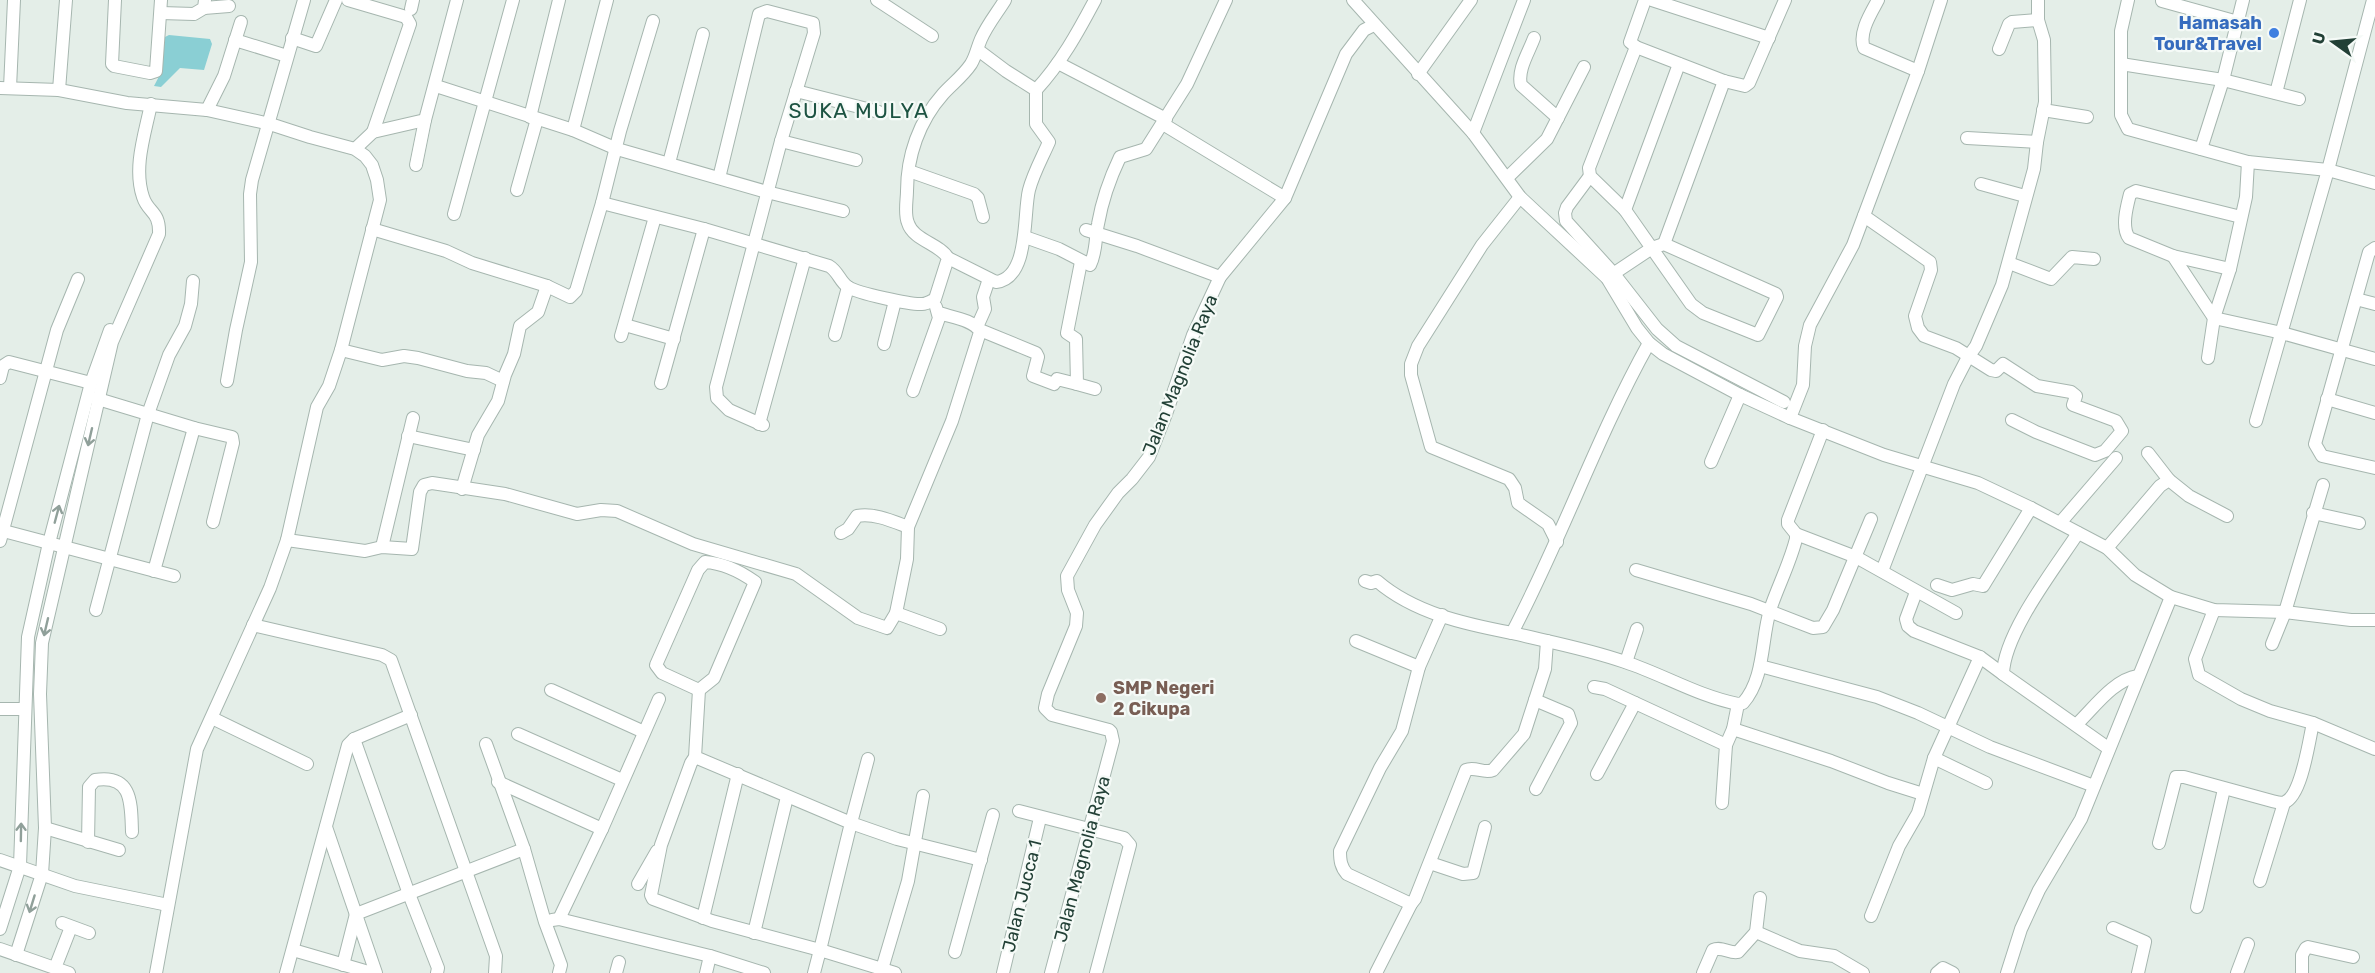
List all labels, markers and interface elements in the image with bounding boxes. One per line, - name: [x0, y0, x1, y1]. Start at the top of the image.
- place label: Hamasah Tour&Travel: [2154, 12, 2262, 55]
- north arrow: [2303, 12, 2363, 72]
- marker: Hamasah Tour&Travel: [2267, 26, 2281, 40]
- text: U: [2308, 30, 2330, 46]
- district label: SUKA MULYA: [788, 98, 930, 123]
- street label: Jalan Magnolia Raya: [1138, 291, 1222, 459]
- one-way arrow: [83, 427, 95, 446]
- one-way arrow: [51, 505, 63, 524]
- one-way arrow: [40, 617, 51, 636]
- place label: SMP Negeri 2 Cikupa: [1113, 677, 1215, 720]
- marker: SMP Negeri 2 Cikupa: [1094, 691, 1108, 705]
- street label: Jalan Magnolia Raya: [1049, 773, 1115, 945]
- one-way arrow: [15, 822, 27, 842]
- street label: Jalan Jucca 1: [997, 838, 1047, 954]
- one-way arrow: [26, 894, 37, 913]

